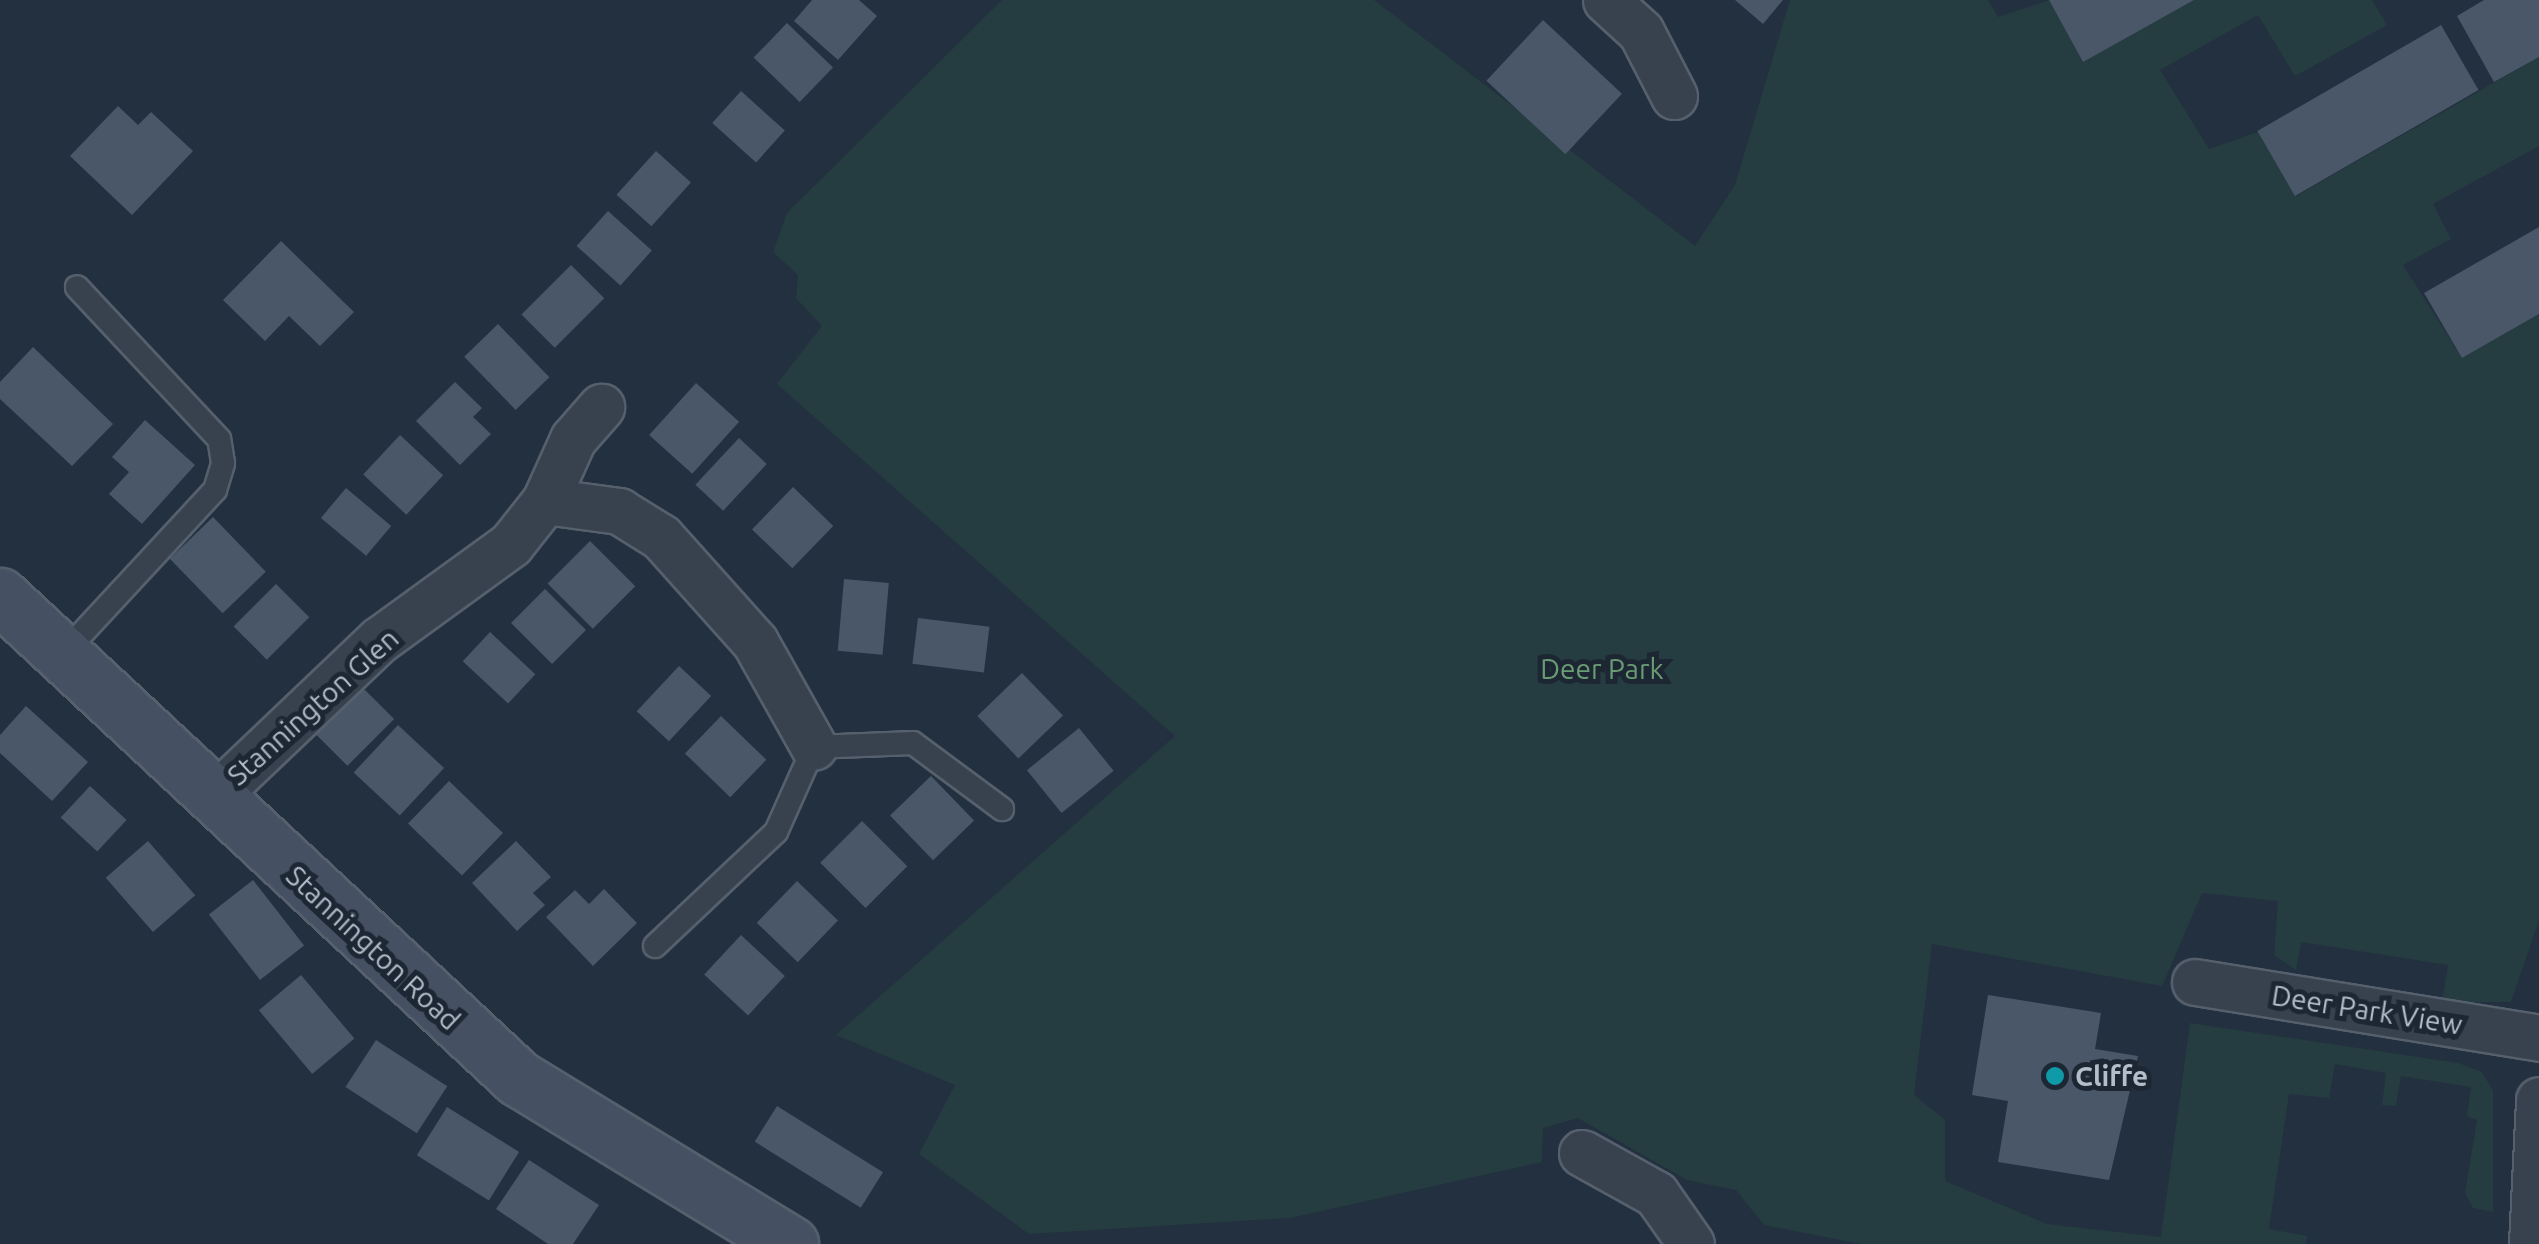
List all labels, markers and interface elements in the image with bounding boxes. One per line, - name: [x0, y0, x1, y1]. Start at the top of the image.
- street label: Stannington Glen: [221, 622, 405, 792]
- park label: Deer Park: [1540, 652, 1664, 686]
- street label: Stannington Road: [279, 859, 467, 1037]
- street label: Deer Park View: [2269, 978, 2465, 1042]
- place label: Cliffe: [2075, 1059, 2148, 1093]
- marker: Cliffe: [2044, 1065, 2066, 1087]

